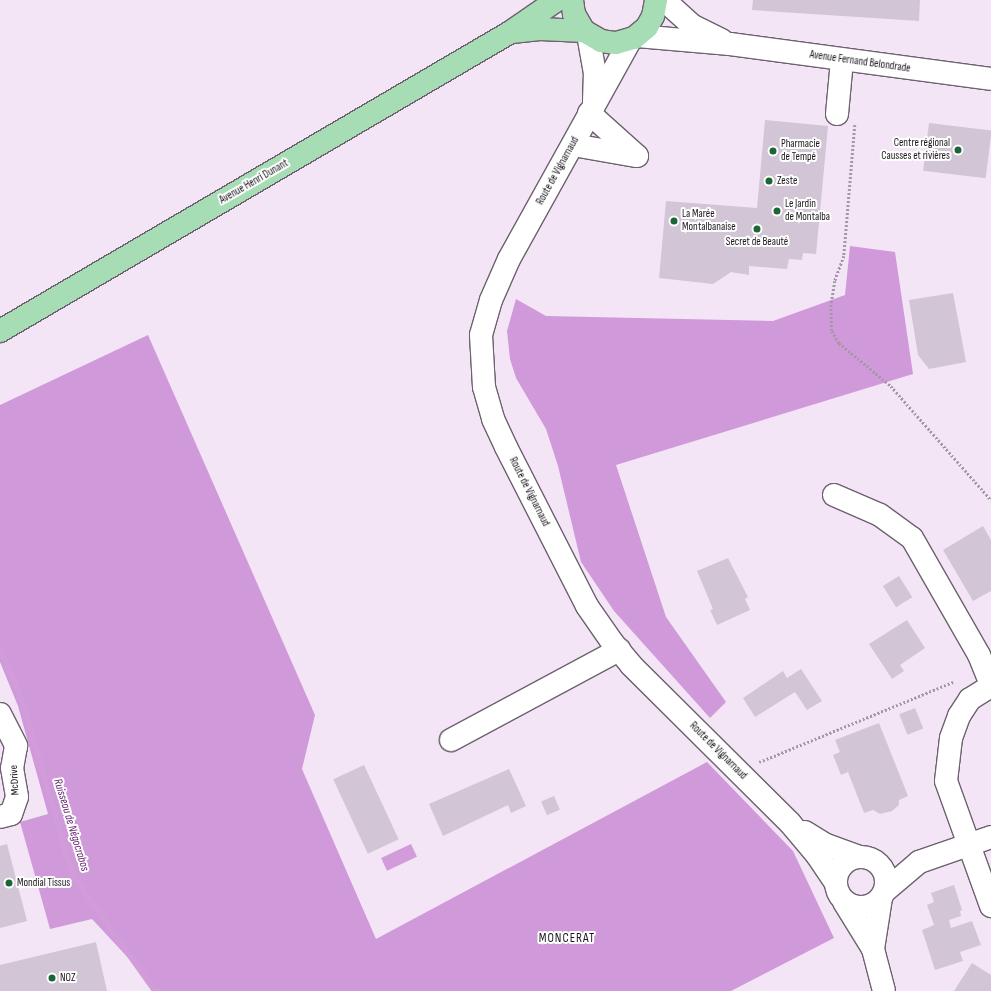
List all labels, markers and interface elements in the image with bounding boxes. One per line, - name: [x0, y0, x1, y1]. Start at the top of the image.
- street label: Avenue Fernand Belondrade: [809, 48, 911, 76]
- street label: Route de Vignarnaud: [534, 135, 582, 207]
- place label: Centre régional Causses et rivières: [881, 137, 950, 163]
- place label: Pharmacie de Tempé: [781, 138, 820, 164]
- marker: Centre régional Causses et rivières: [953, 145, 963, 155]
- marker: Pharmacie de Tempé: [768, 146, 778, 156]
- street label: Avenue Henri Dunant: [217, 157, 291, 207]
- place label: Zeste: [777, 174, 797, 188]
- marker: Zeste: [764, 176, 774, 186]
- place label: Le Jardin de Montalba: [785, 198, 830, 224]
- marker: Le Jardin de Montalba: [772, 206, 782, 216]
- place label: La Marée Montalbanaise: [682, 208, 736, 234]
- marker: La Marée Montalbanaise: [669, 216, 679, 226]
- marker: Secret de Beauté: [752, 224, 762, 234]
- place label: Secret de Beauté: [726, 235, 788, 249]
- street label: Route de Vignarnaud: [506, 455, 552, 529]
- street label: Route de Vignarnaud: [686, 719, 750, 783]
- street label: McDrive: [8, 765, 22, 795]
- water label: Ruisseau de Négocrabos: [50, 777, 92, 873]
- place label: Mondial Tissus: [17, 876, 70, 890]
- marker: Mondial Tissus: [4, 878, 14, 888]
- district label: MONCERAT: [539, 930, 595, 946]
- place label: NOZ: [60, 971, 75, 985]
- marker: NOZ: [47, 973, 57, 983]

